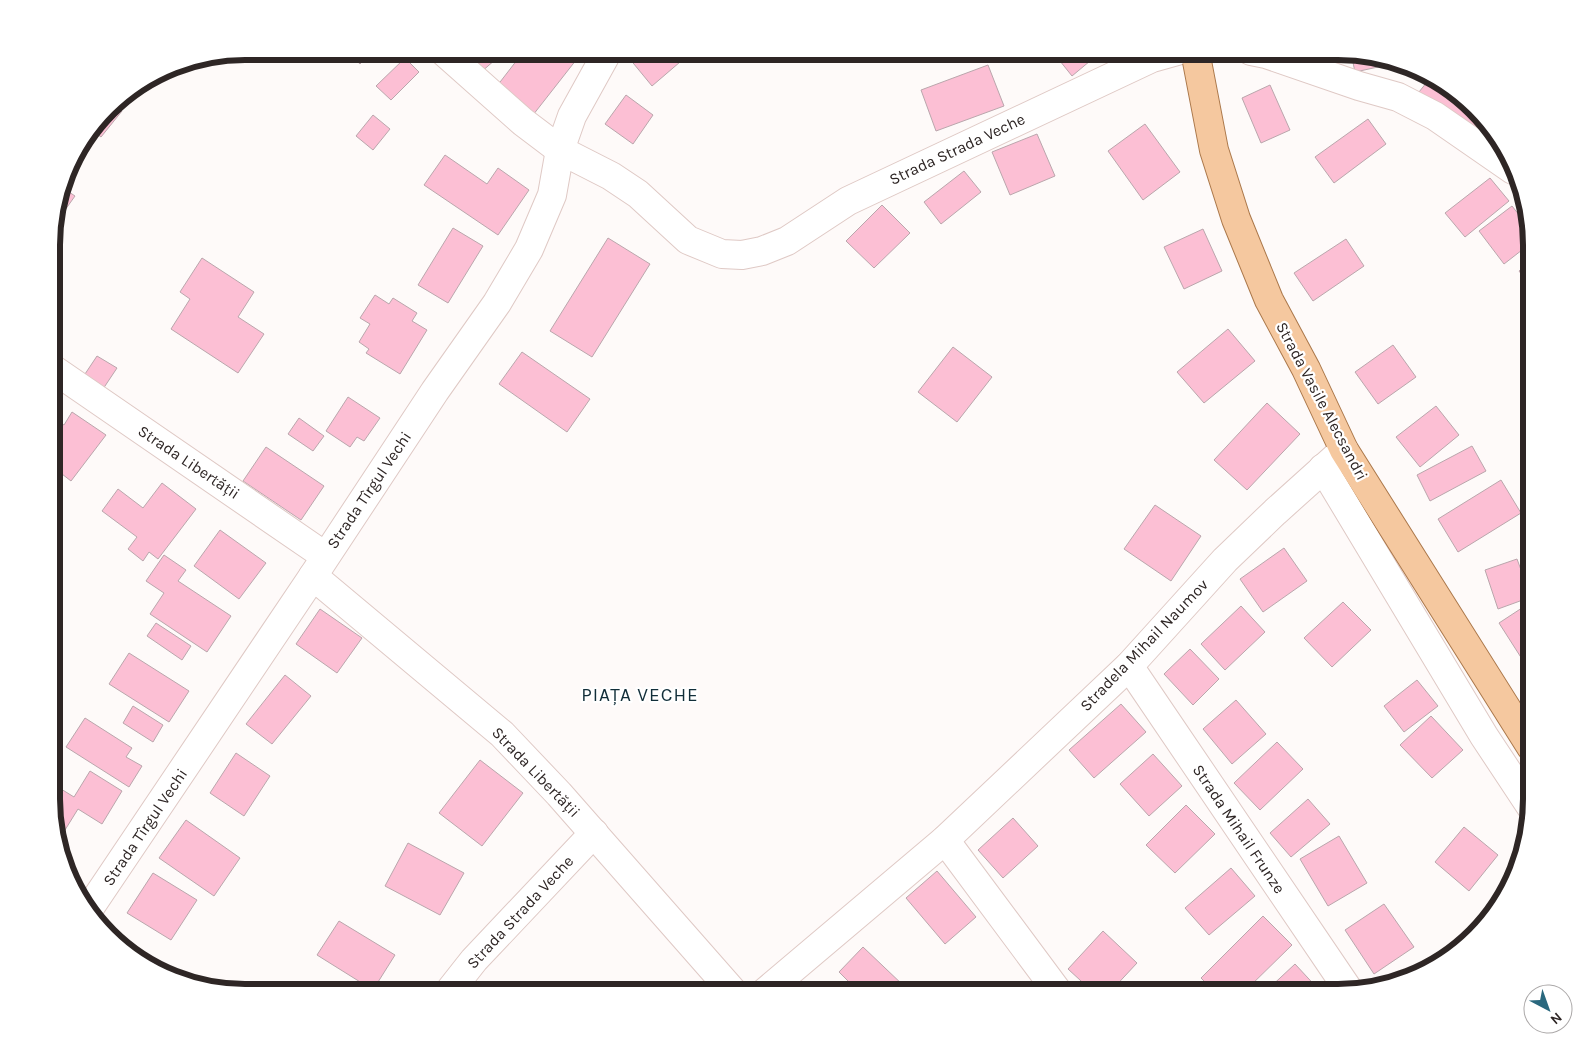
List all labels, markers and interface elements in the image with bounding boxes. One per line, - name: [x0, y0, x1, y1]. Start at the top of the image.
- street label: Strada Strada Veche: [886, 109, 1028, 189]
- street label: Strada Vasile Alecsandri: [1272, 319, 1372, 483]
- street label: Strada Libertății: [135, 421, 243, 503]
- street label: Strada Tîrgul Vechi: [323, 428, 415, 552]
- street label: Stradela Mihail Naumov: [1076, 575, 1212, 715]
- district label: PIAȚA VECHE: [581, 684, 699, 706]
- street label: Strada Libertății: [488, 723, 584, 821]
- street label: Strada Mihail Frunze: [1189, 761, 1289, 897]
- street label: Strada Tîrgul Vechi: [99, 765, 191, 889]
- street label: Strada Strada Veche: [463, 852, 577, 972]
- north arrow: [1523, 984, 1573, 1034]
- text: N: [1547, 1009, 1566, 1028]

